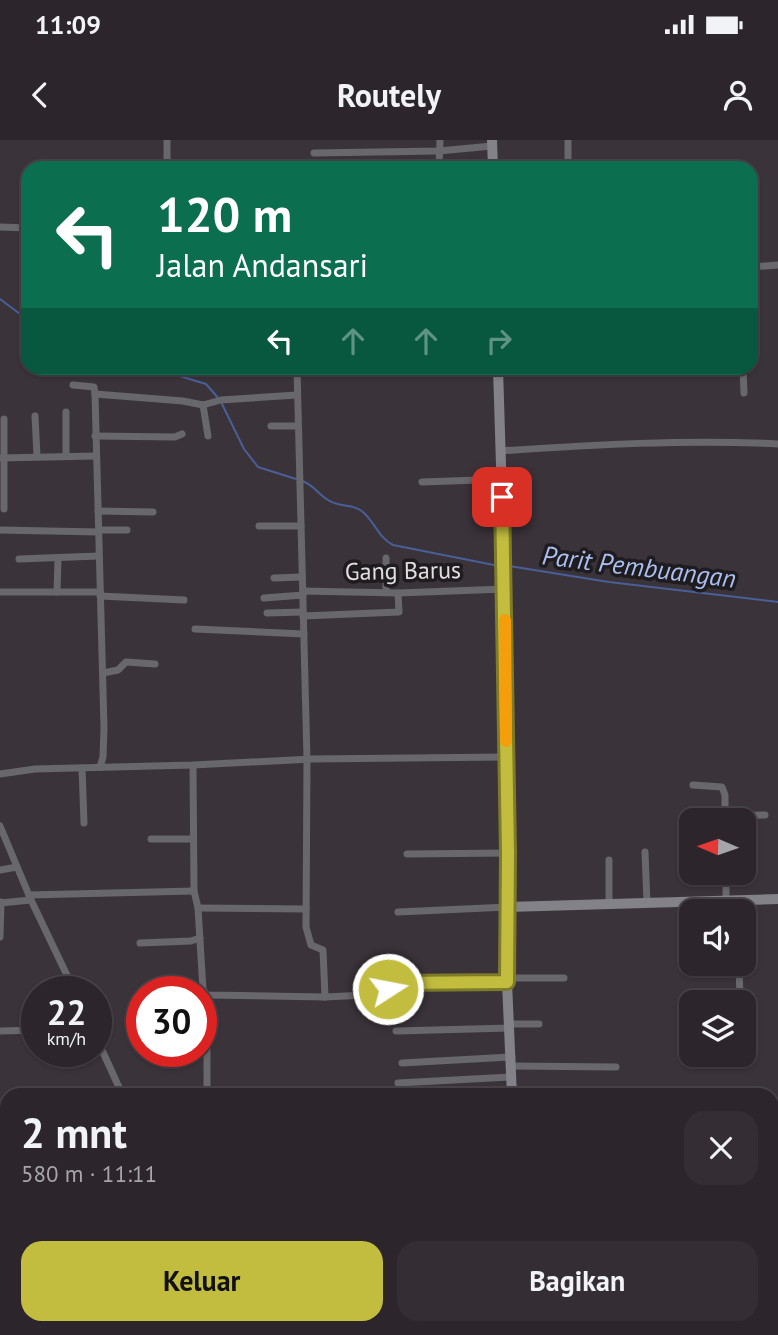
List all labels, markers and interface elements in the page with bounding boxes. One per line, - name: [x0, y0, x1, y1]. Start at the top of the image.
- text: 11:09: [35, 8, 101, 41]
- text: Routely: [337, 74, 441, 116]
- icon: back: [21, 76, 59, 114]
- icon: person: [719, 76, 757, 114]
- text: 120 m: [157, 182, 292, 246]
- icon: left: [42, 189, 133, 280]
- text: Jalan Andansari: [157, 244, 368, 286]
- icon: left: [261, 322, 299, 360]
- icon: ahead: [334, 322, 372, 360]
- icon: ahead: [407, 322, 445, 360]
- icon: right: [480, 322, 518, 360]
- pin: [472, 467, 532, 527]
- icon: arrive: [483, 478, 521, 516]
- water label: Parit Pembuangan: [540, 538, 738, 595]
- street label: Gang Barus: [345, 554, 461, 587]
- north arrow: [679, 808, 756, 886]
- map controls: [679, 808, 756, 1067]
- button: sound: [679, 899, 756, 976]
- position arrow: [351, 952, 425, 1026]
- speed limit sign: 30: [126, 976, 217, 1067]
- text: 22: [47, 989, 86, 1035]
- button: layers: [679, 990, 756, 1067]
- text: km/h: [47, 1027, 86, 1050]
- text: 2 mnt: [21, 1105, 127, 1160]
- button: close: [684, 1111, 758, 1185]
- text: 580 m · 11:11: [21, 1159, 157, 1188]
- button: Keluar: [21, 1241, 383, 1321]
- button: Bagikan: [397, 1241, 758, 1321]

